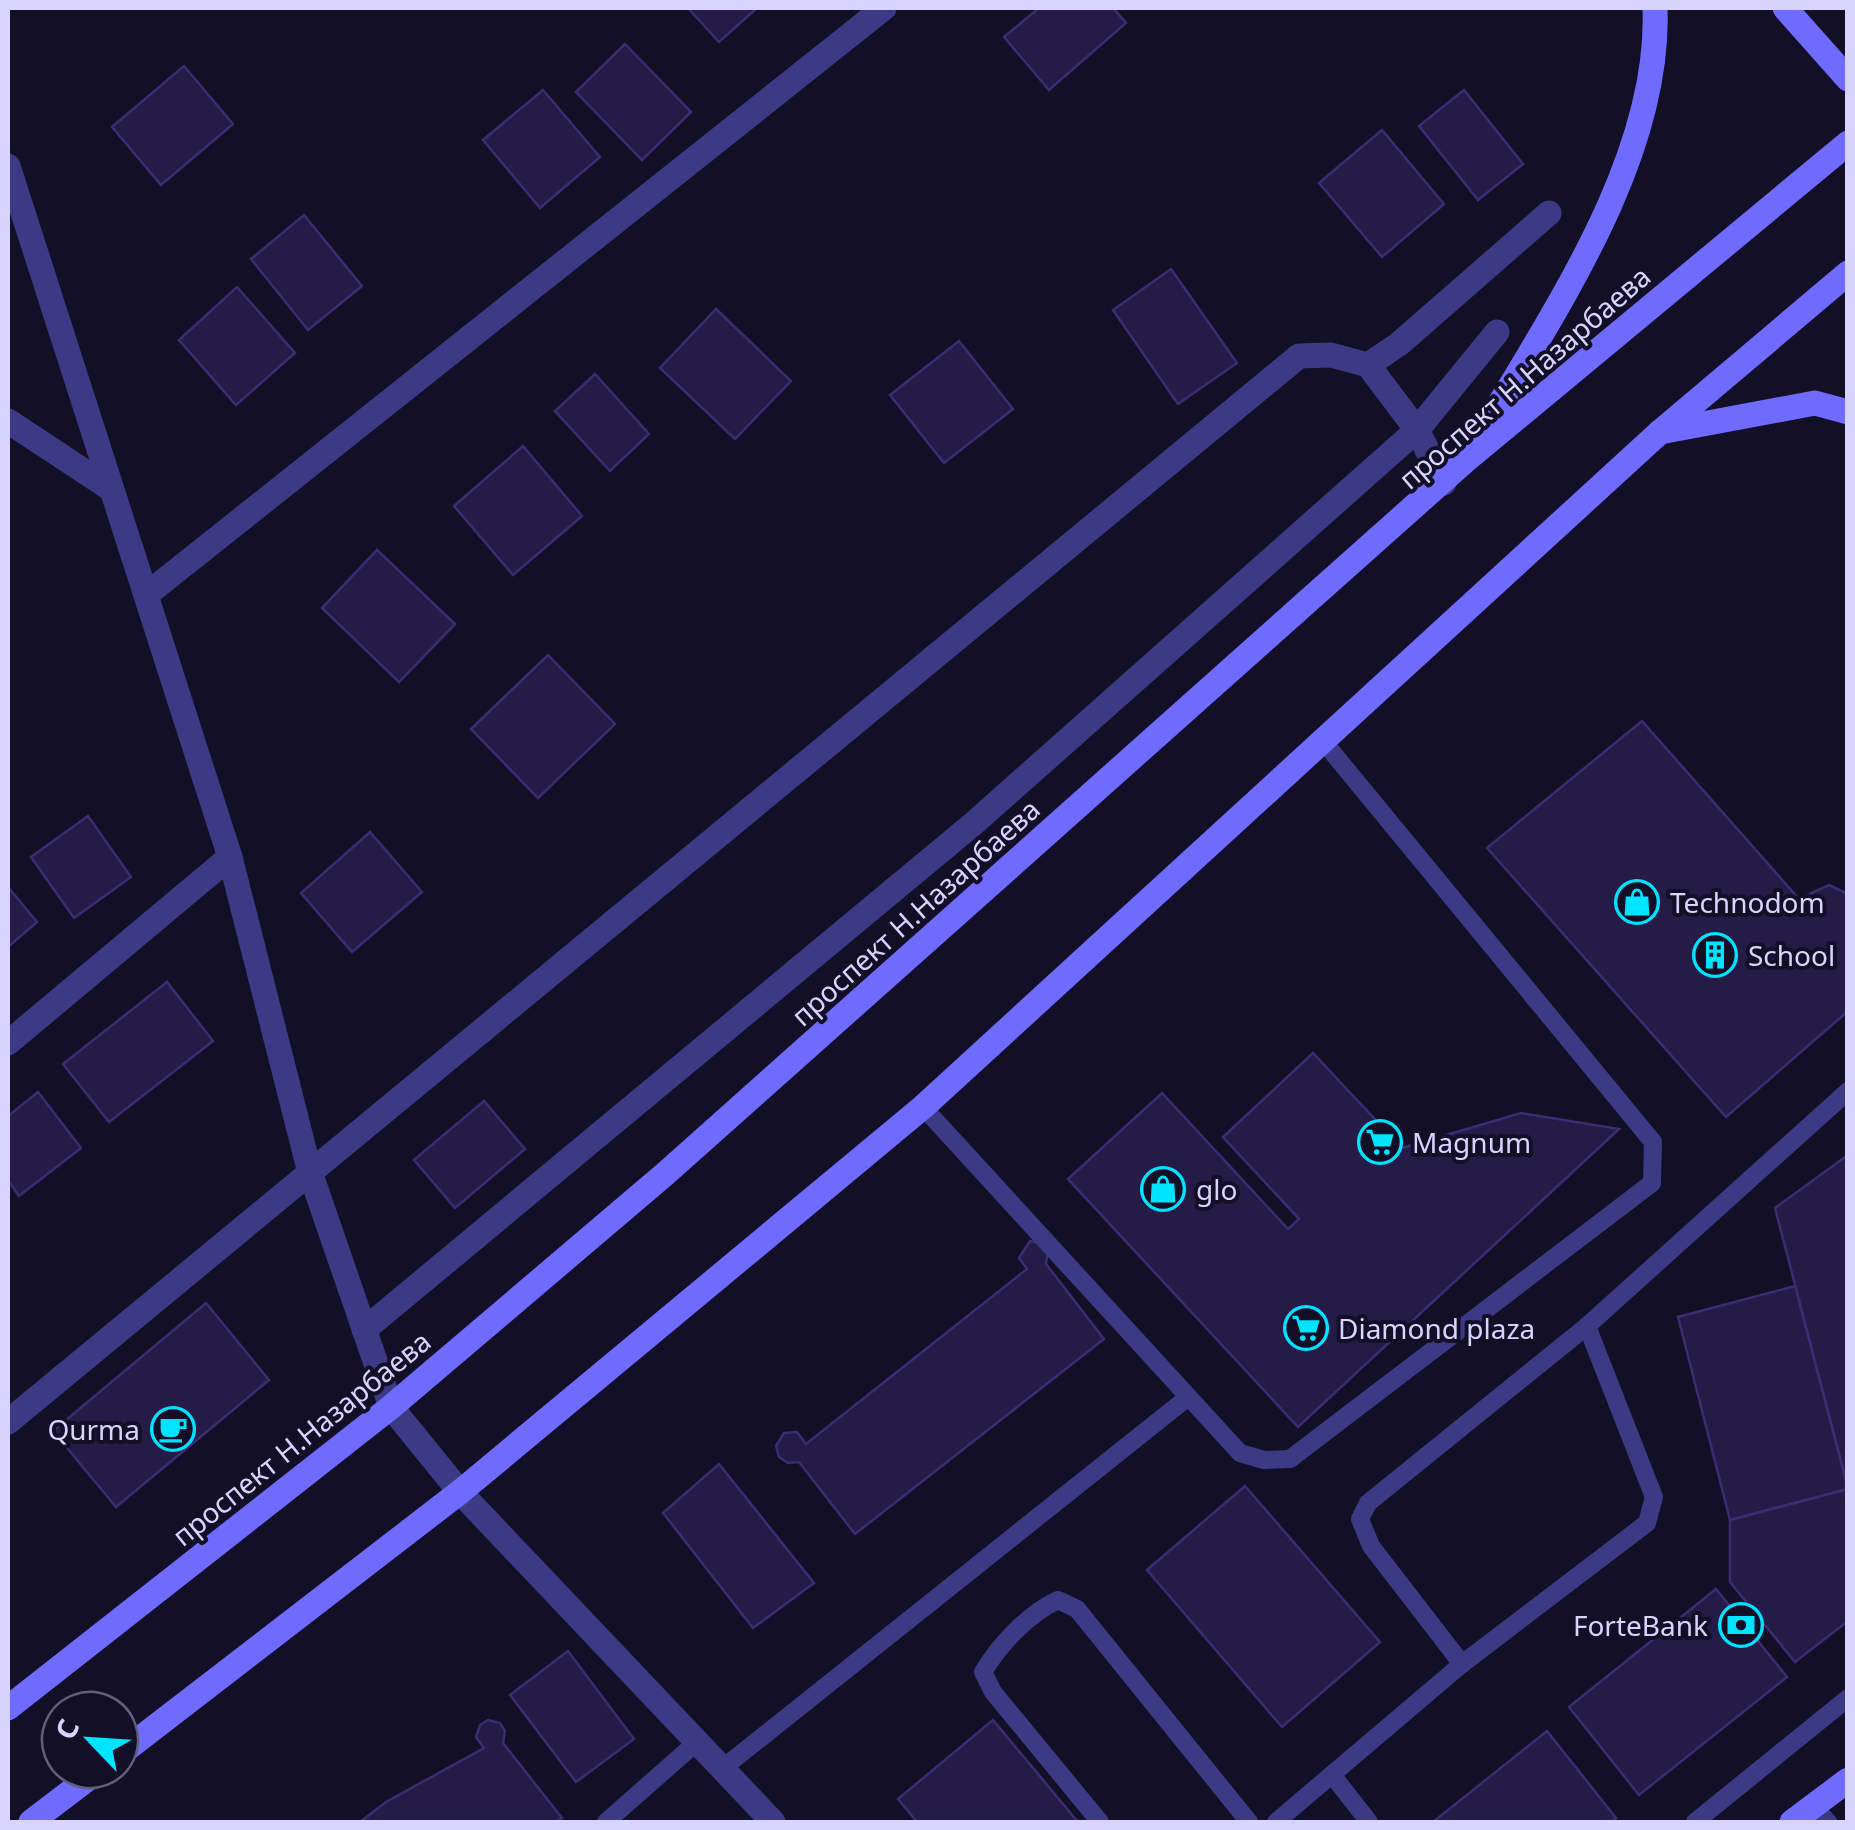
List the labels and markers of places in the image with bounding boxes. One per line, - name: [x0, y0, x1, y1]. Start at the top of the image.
- shop icon: Technodom: [1614, 879, 1660, 925]
- place label: Technodom: [1670, 883, 1825, 921]
- building icon: School: [1692, 932, 1738, 978]
- place label: School: [1748, 936, 1835, 974]
- supermarket icon: Magnum: [1357, 1119, 1403, 1165]
- place label: Magnum: [1412, 1123, 1531, 1161]
- shop icon: glo: [1140, 1166, 1186, 1212]
- place label: glo: [1196, 1170, 1237, 1208]
- supermarket icon: Diamond plaza: [1283, 1305, 1329, 1351]
- place label: Diamond plaza: [1338, 1309, 1535, 1347]
- cafe icon: Qurma: [150, 1406, 196, 1452]
- place label: Qurma: [47, 1410, 140, 1448]
- bank icon: ForteBank: [1718, 1602, 1764, 1648]
- place label: ForteBank: [1573, 1606, 1708, 1644]

